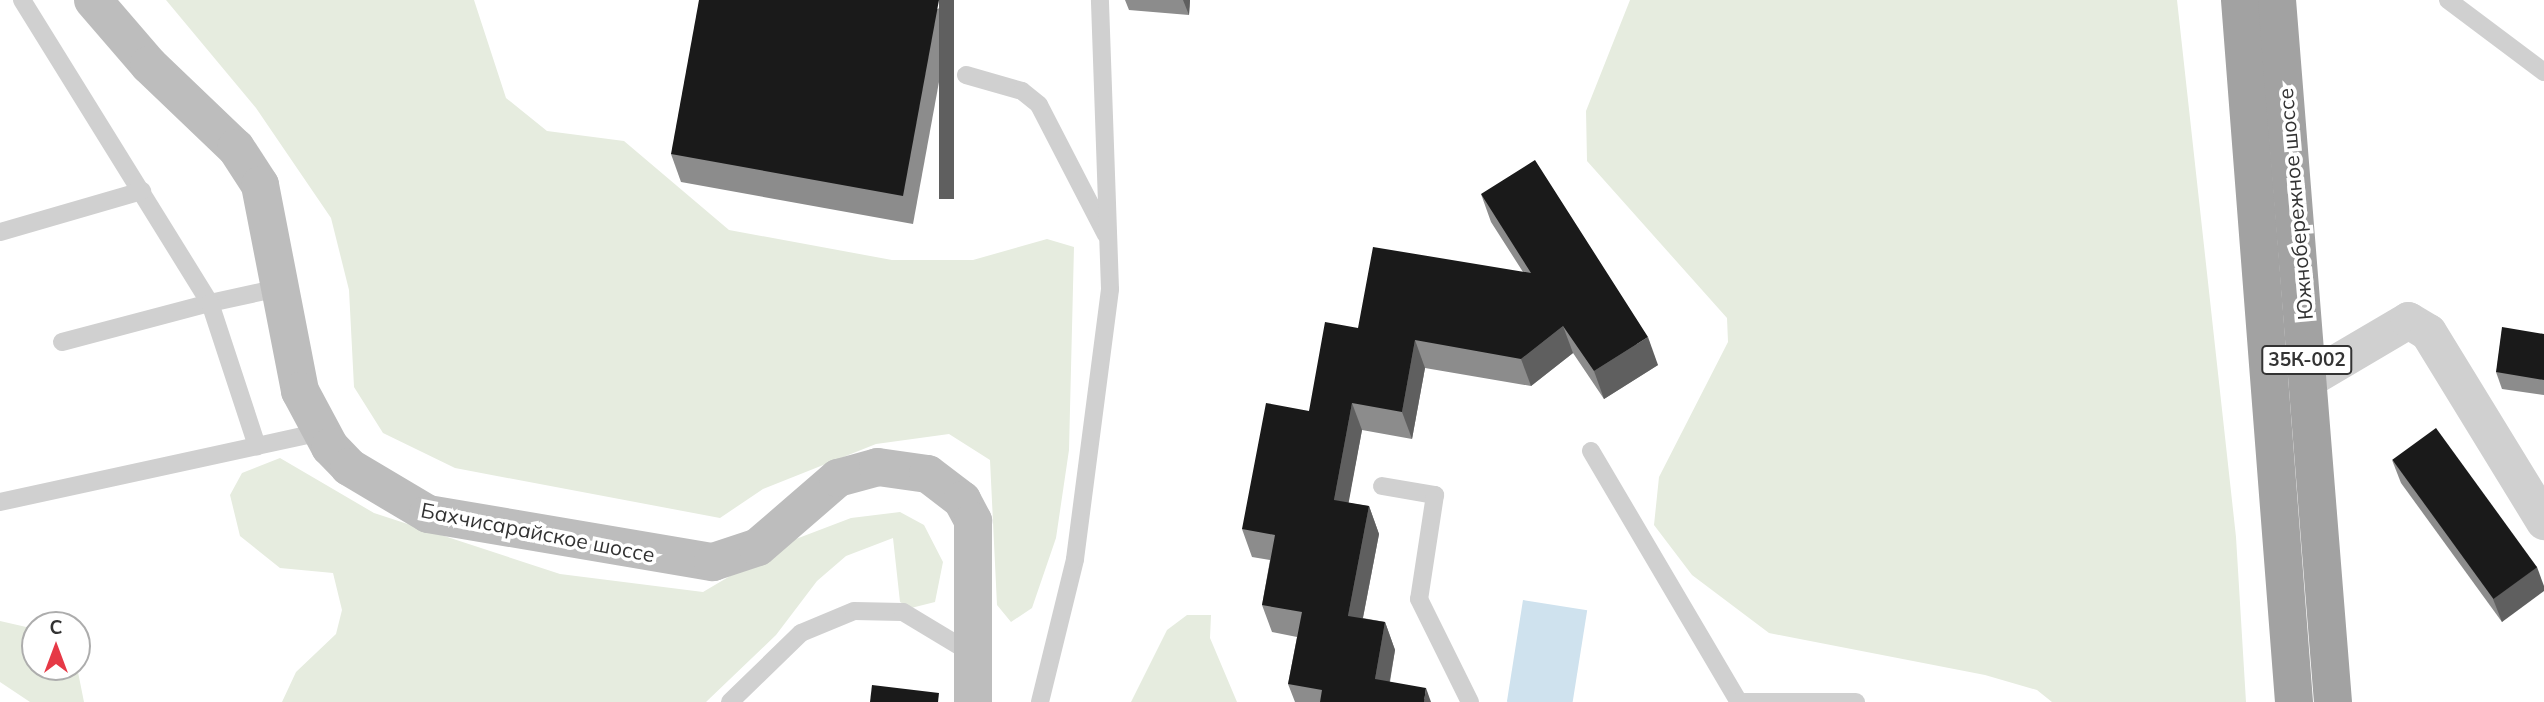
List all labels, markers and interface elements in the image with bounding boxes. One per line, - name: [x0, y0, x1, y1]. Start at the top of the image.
- street label: Южнобережное шоссе: [2272, 87, 2318, 321]
- road number: 35К-002: [2260, 344, 2354, 376]
- street label: Бахчисарайское шоссе: [419, 497, 657, 567]
- north arrow: [21, 611, 91, 681]
- text: С: [49, 615, 63, 639]

